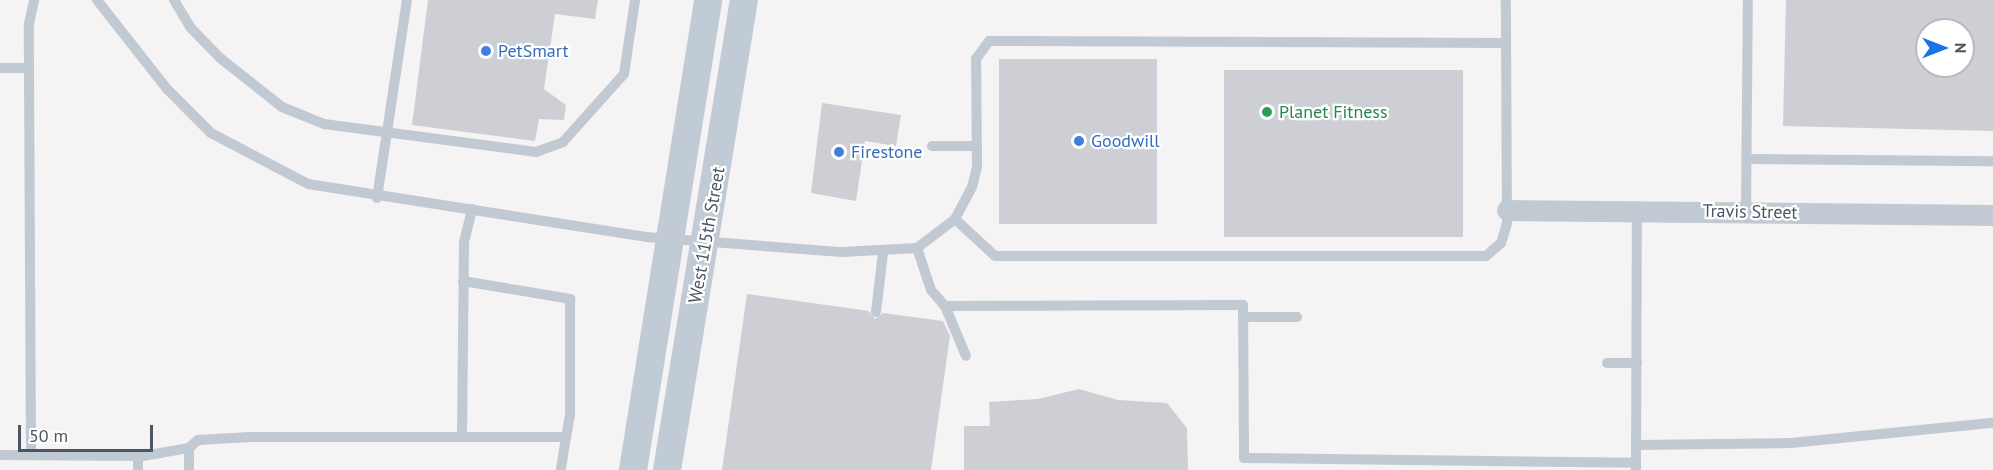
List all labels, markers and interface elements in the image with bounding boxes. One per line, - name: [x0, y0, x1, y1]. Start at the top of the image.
- north arrow: [1915, 18, 1975, 78]
- place label: PetSmart: [498, 40, 569, 62]
- text: N: [1951, 43, 1971, 53]
- marker: PetSmart: [479, 44, 493, 58]
- place label: Planet Fitness: [1279, 101, 1388, 123]
- marker: Planet Fitness: [1260, 105, 1274, 119]
- place label: Goodwill: [1091, 130, 1160, 152]
- marker: Goodwill: [1072, 134, 1086, 148]
- place label: Firestone: [851, 141, 923, 163]
- marker: Firestone: [832, 145, 846, 159]
- street label: West 115th Street: [684, 165, 730, 305]
- street label: Travis Street: [1702, 200, 1798, 224]
- scale bar: [21, 413, 156, 451]
- text: 50 m: [29, 424, 68, 447]

